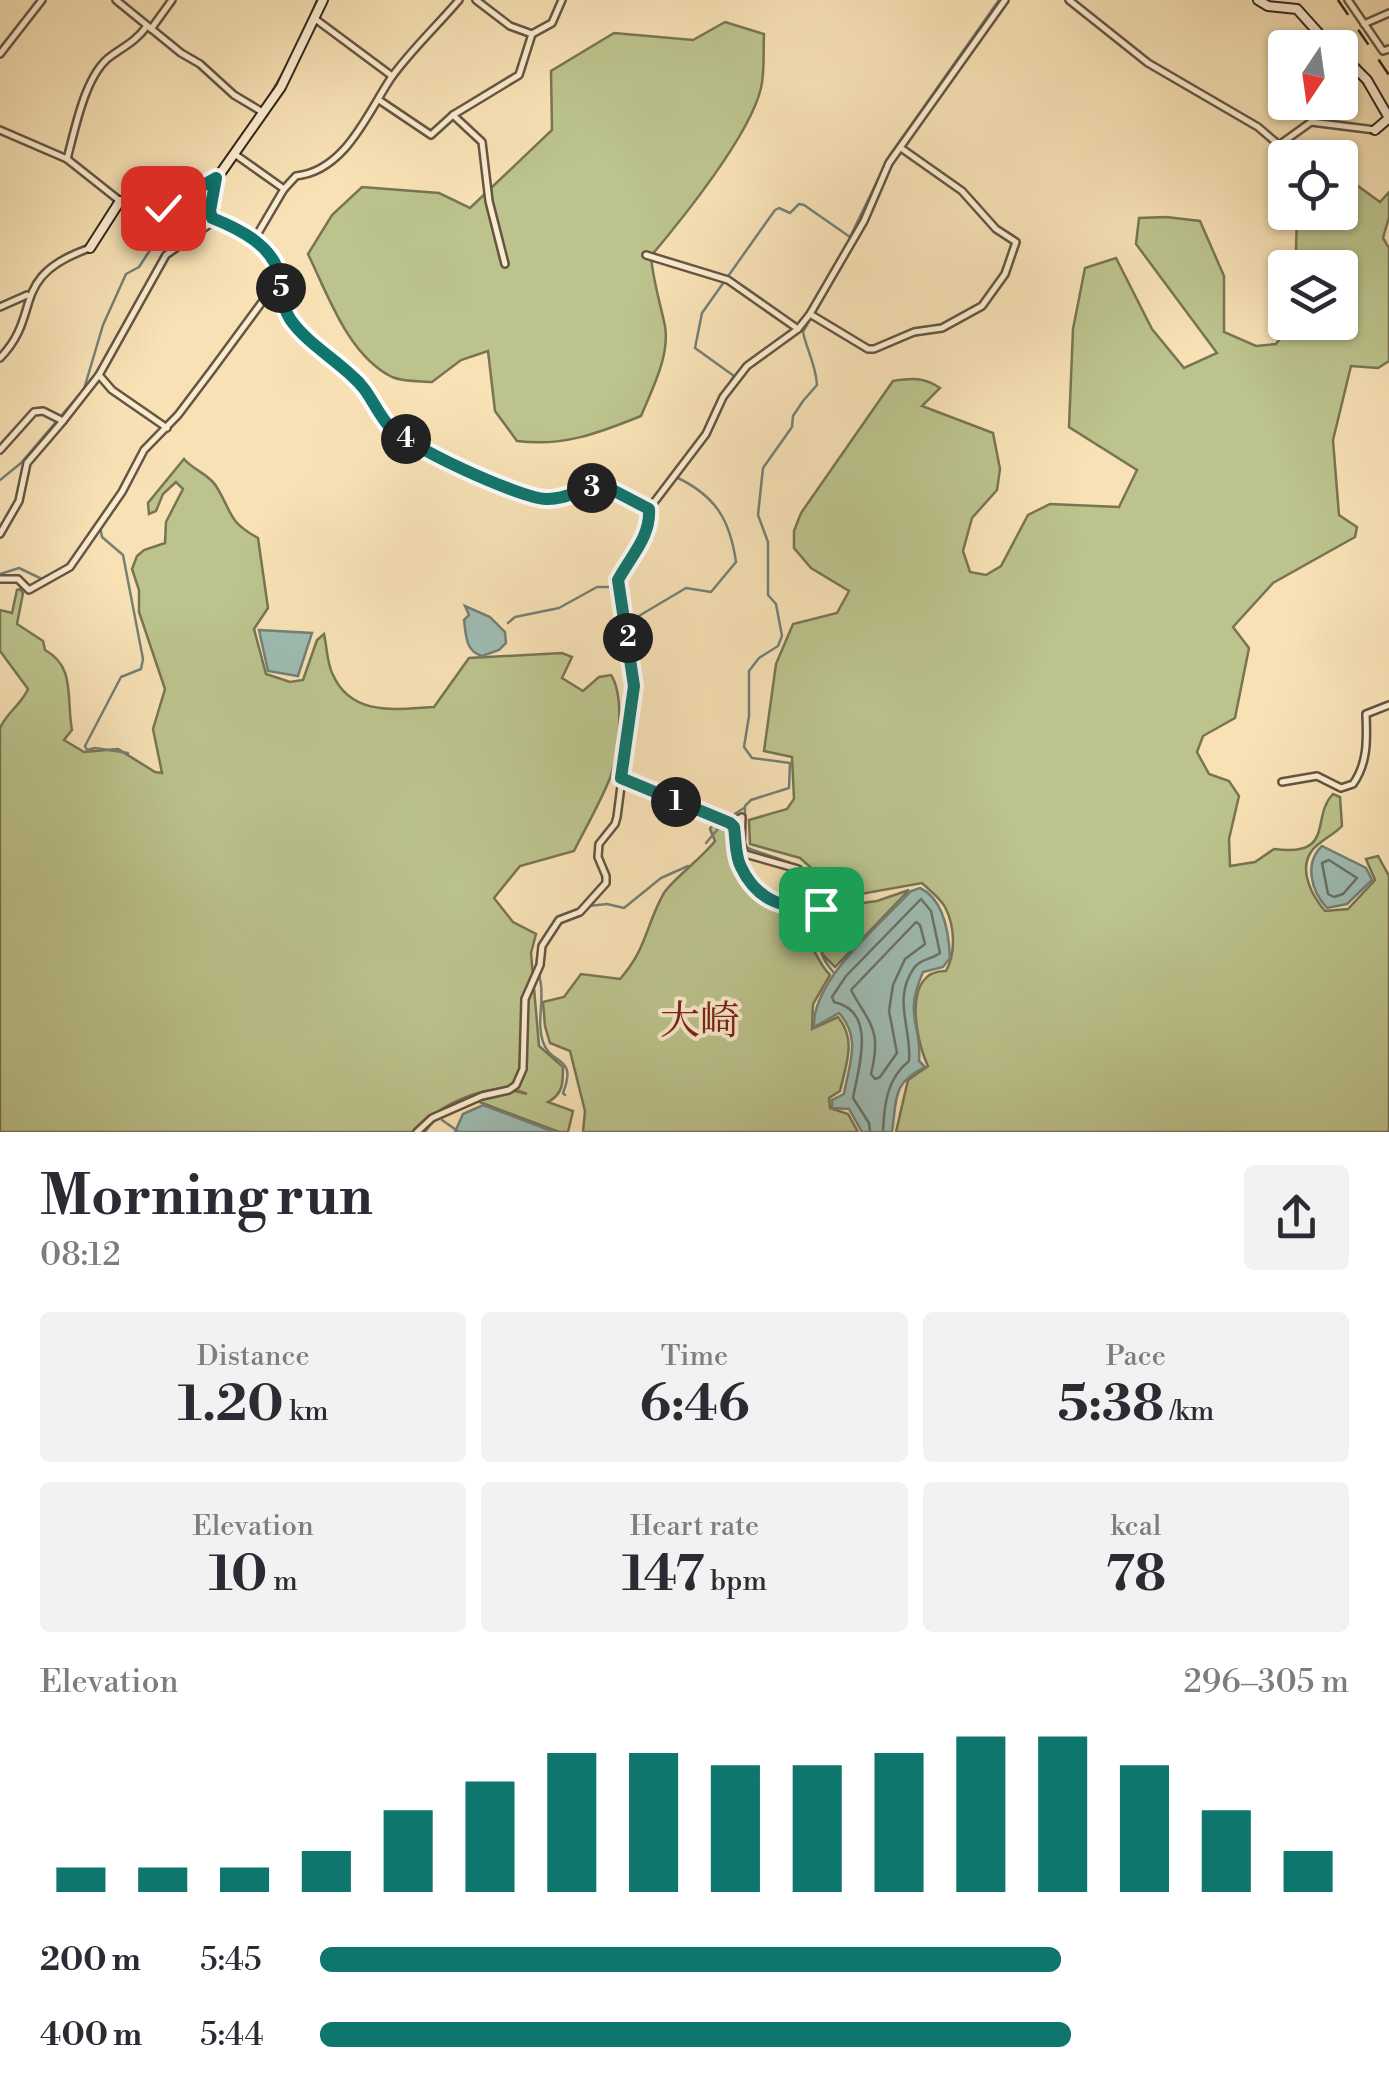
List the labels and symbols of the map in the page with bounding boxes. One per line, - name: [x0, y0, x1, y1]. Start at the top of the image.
- north arrow: [1268, 30, 1358, 120]
- pin: [121, 166, 206, 251]
- pin: 5: [256, 263, 306, 313]
- pin: 4: [381, 414, 431, 464]
- pin: 3: [567, 463, 617, 513]
- pin: 2: [603, 613, 653, 663]
- pin: 1: [651, 777, 701, 827]
- pin: [779, 867, 864, 952]
- district label: 大崎: [660, 997, 740, 1047]

